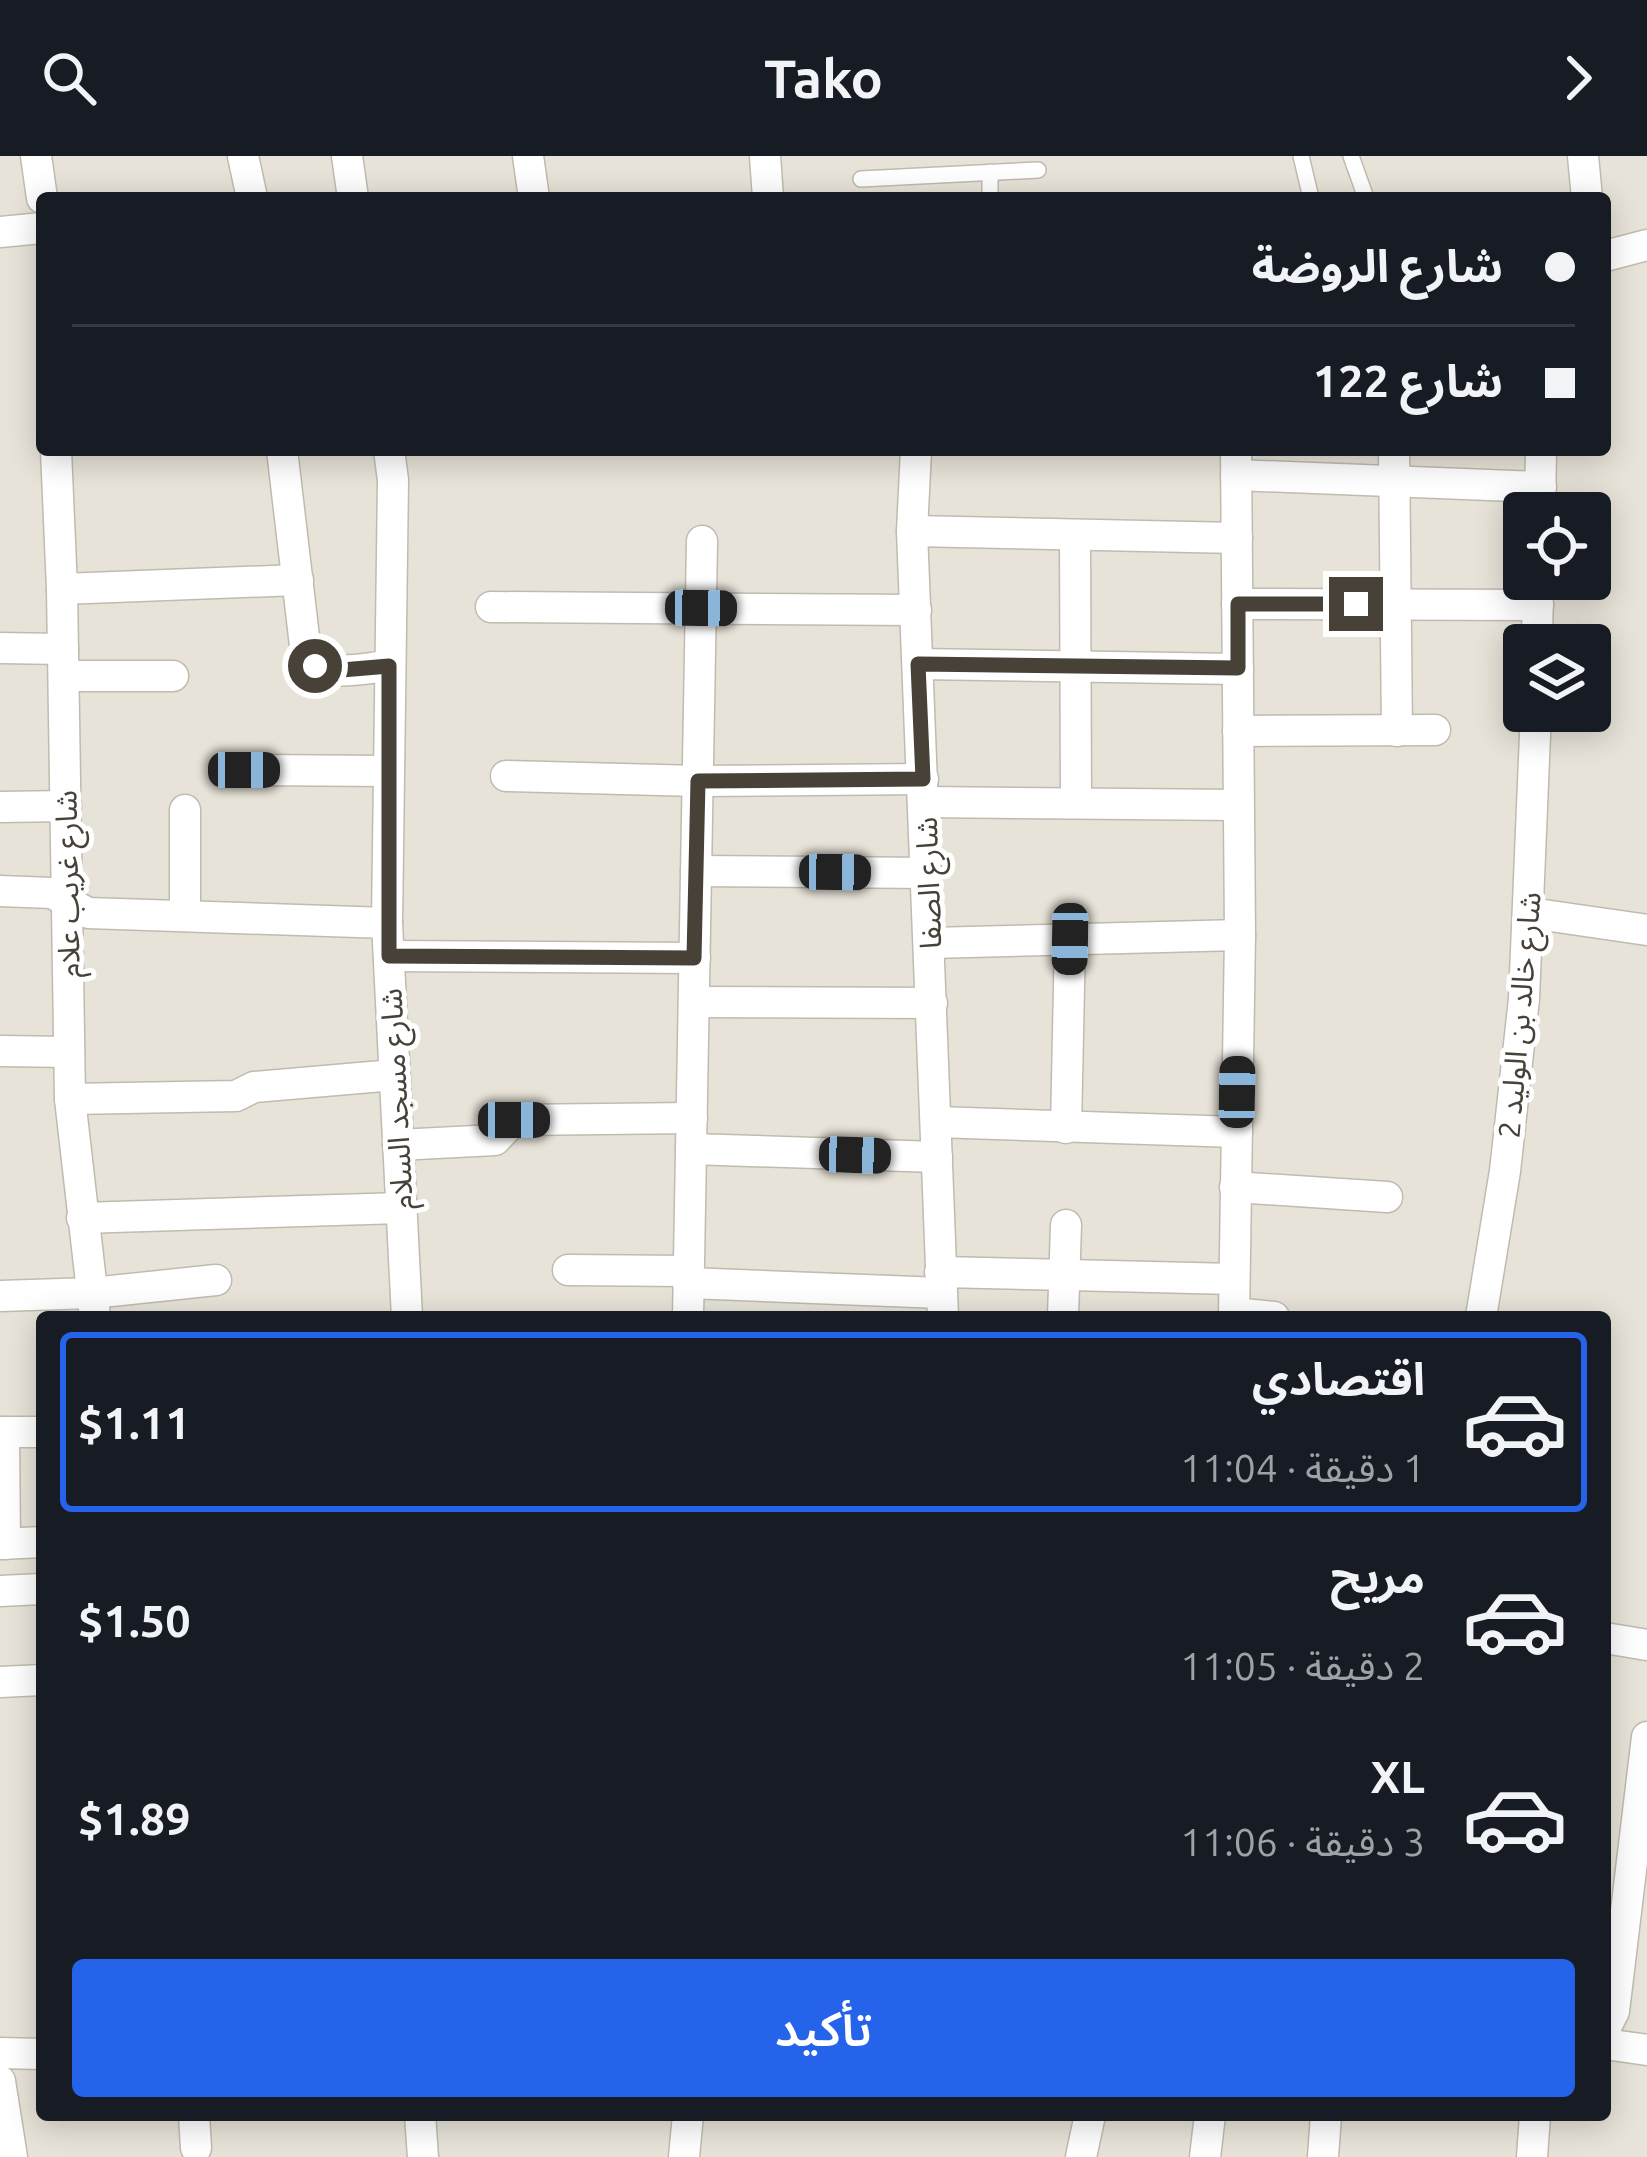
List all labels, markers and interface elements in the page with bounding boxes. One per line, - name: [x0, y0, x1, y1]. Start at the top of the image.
- icon: search: [36, 45, 102, 111]
- icon: forward: [1545, 45, 1611, 111]
- text: Tako: [764, 48, 883, 108]
- text: شارع الروضة: [1252, 240, 1503, 291]
- text: شارع 122: [1313, 355, 1503, 406]
- map controls: [1503, 492, 1611, 732]
- button: locate: [1503, 492, 1611, 600]
- route end: [1329, 577, 1383, 631]
- car: [665, 589, 737, 627]
- button: layers: [1503, 624, 1611, 732]
- route start: [288, 639, 342, 693]
- car: [208, 752, 280, 788]
- street label: شارع غريب علام: [48, 790, 92, 978]
- street label: شارع الصفا: [909, 816, 953, 950]
- car: [799, 853, 871, 891]
- street label: شارع خالد بن الوليد 2: [1491, 890, 1553, 1140]
- car: [1051, 903, 1089, 975]
- street label: شارع مسجد السلام: [373, 987, 425, 1210]
- car: [1218, 1056, 1256, 1128]
- car: [478, 1102, 550, 1138]
- car: [818, 1136, 892, 1174]
- text: اقتصادي: [1252, 1353, 1425, 1404]
- icon: car: [1461, 1368, 1569, 1476]
- text: $1.11: [78, 1397, 191, 1448]
- text: 1 دقيقة · 11:04: [1180, 1446, 1425, 1489]
- text: مريح: [1330, 1551, 1425, 1602]
- icon: car: [1461, 1566, 1569, 1674]
- text: $1.50: [78, 1595, 191, 1646]
- text: 2 دقيقة · 11:05: [1180, 1644, 1425, 1687]
- text: XL: [1371, 1751, 1425, 1802]
- icon: car: [1461, 1764, 1569, 1872]
- text: $1.89: [78, 1793, 191, 1844]
- text: 3 دقيقة · 11:06: [1180, 1820, 1425, 1863]
- button: تأكيد: [72, 1959, 1575, 2097]

